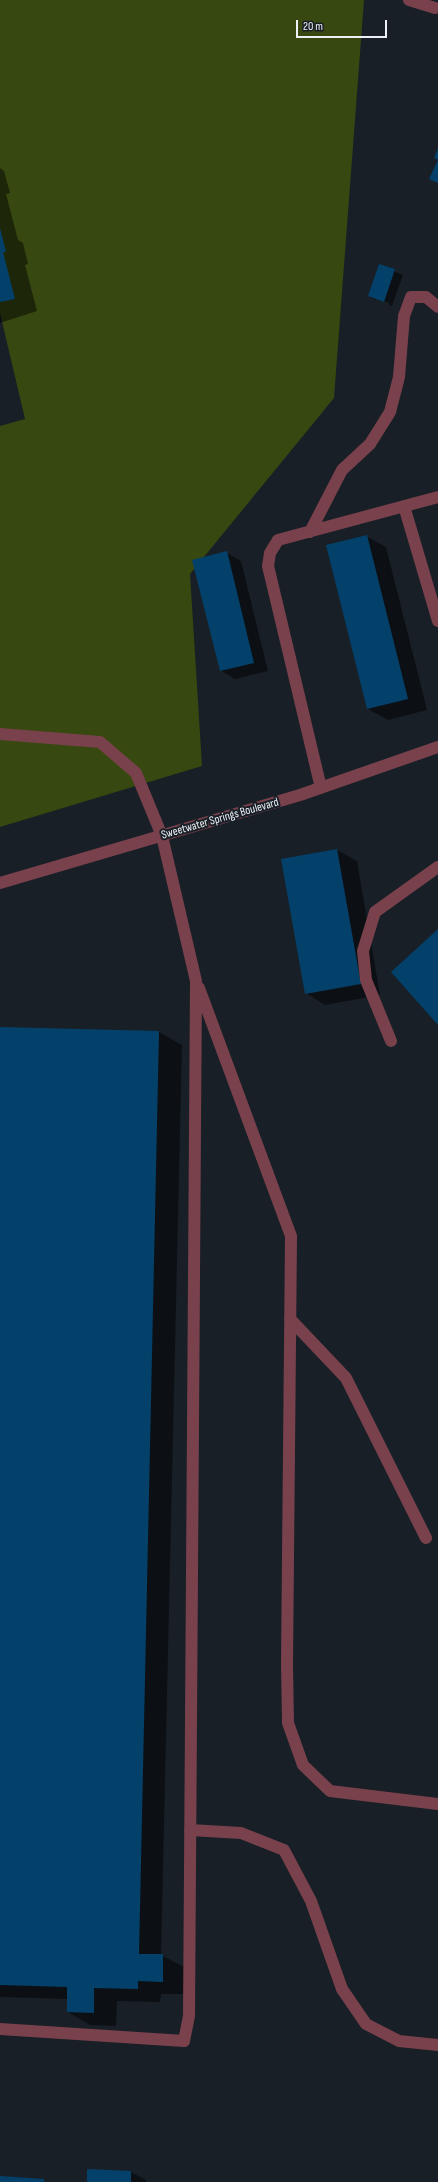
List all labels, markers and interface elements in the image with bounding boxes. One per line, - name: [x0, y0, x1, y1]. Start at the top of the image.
- scale bar: [298, 12, 389, 38]
- text: 20 m: [303, 19, 323, 34]
- street label: Sweetwater Springs Boulevard: [160, 795, 280, 843]

